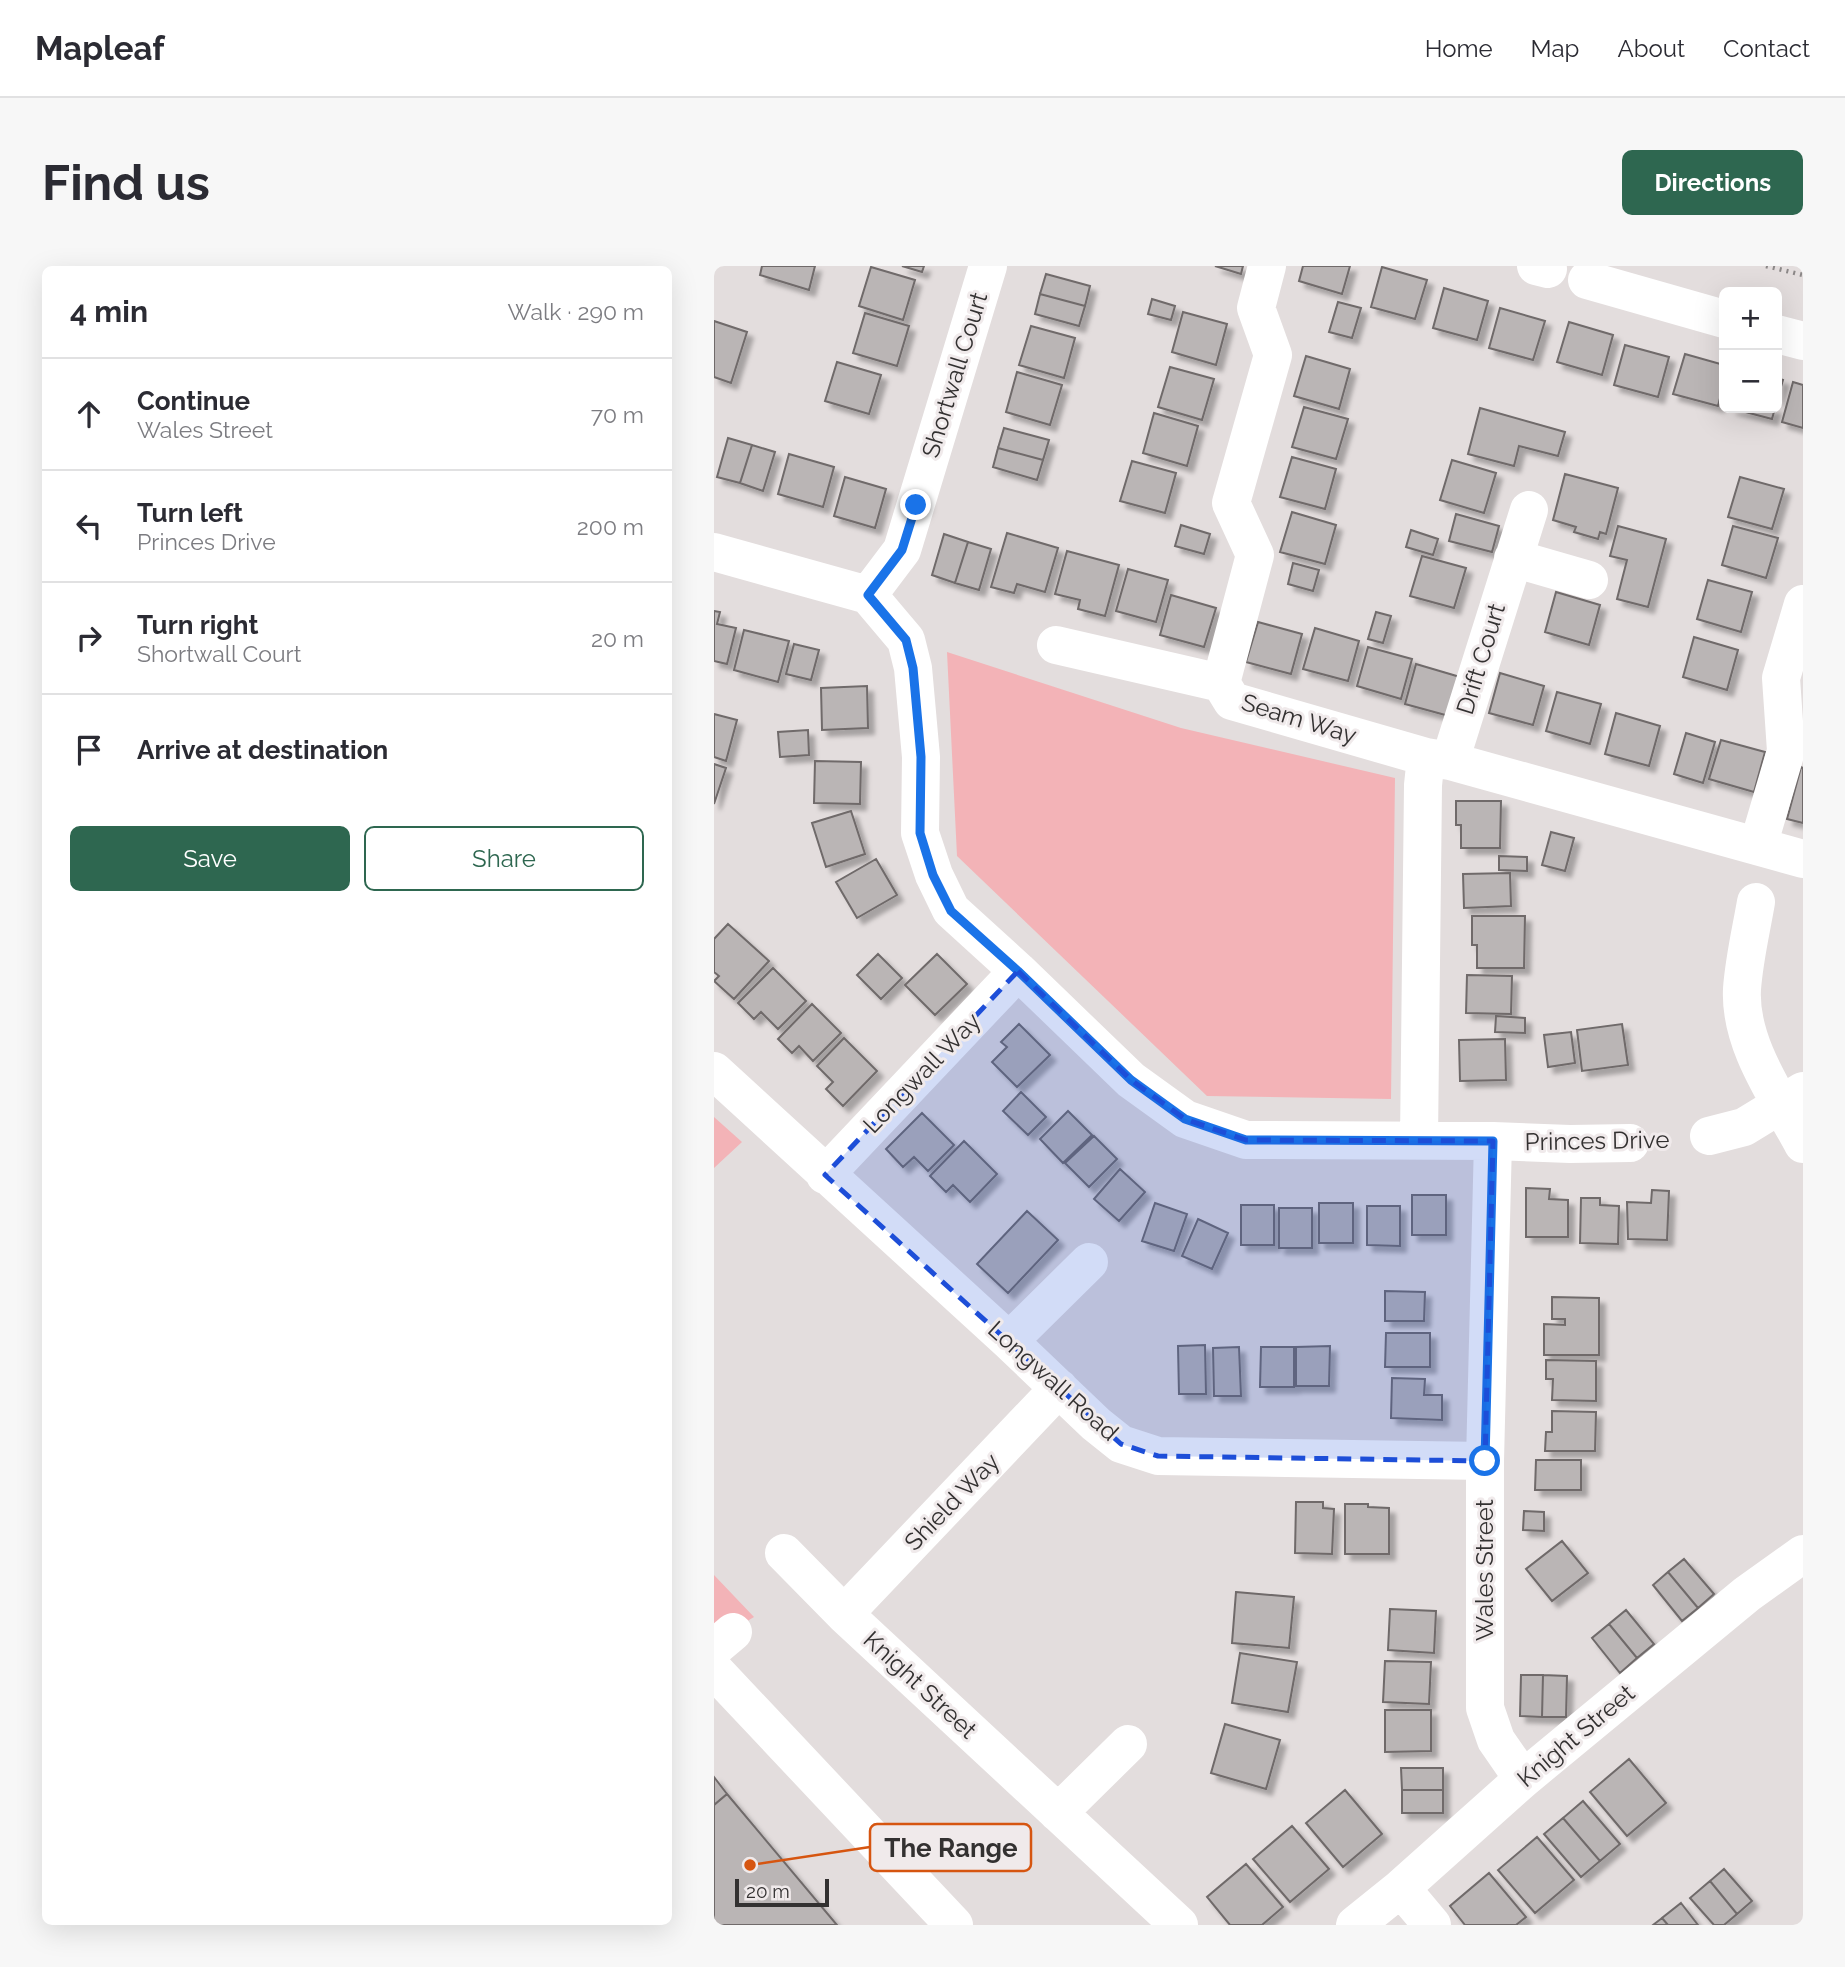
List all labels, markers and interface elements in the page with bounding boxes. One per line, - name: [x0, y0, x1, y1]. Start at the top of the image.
- text: Mapleaf: [35, 29, 165, 68]
- text: Home: [1425, 34, 1493, 63]
- text: Map: [1531, 34, 1579, 63]
- text: About: [1617, 34, 1685, 63]
- text: Contact: [1723, 34, 1810, 63]
- button: Directions: [1622, 150, 1803, 215]
- text: Find us: [42, 154, 210, 211]
- map controls: [1719, 287, 1782, 413]
- button: +: [1719, 287, 1782, 350]
- street label: Shortwall Court: [916, 289, 993, 461]
- text: 4 min: [70, 294, 148, 329]
- text: Walk · 290 m: [508, 298, 644, 325]
- button: −: [1719, 350, 1782, 413]
- text: Continue: [137, 386, 250, 416]
- icon: ahead: [70, 395, 108, 433]
- text: 70 m: [591, 401, 644, 428]
- text: Wales Street: [137, 416, 273, 443]
- route end: [900, 489, 931, 520]
- text: Turn left: [137, 498, 243, 528]
- icon: left: [70, 507, 108, 545]
- text: 200 m: [577, 513, 644, 540]
- text: Princes Drive: [137, 528, 276, 555]
- street label: Drift Court: [1450, 600, 1511, 718]
- text: Turn right: [137, 610, 258, 640]
- icon: right: [70, 619, 108, 657]
- text: 20 m: [591, 625, 644, 652]
- text: Shortwall Court: [137, 640, 301, 667]
- street label: Seam Way: [1238, 687, 1360, 750]
- icon: arrive: [70, 731, 108, 769]
- text: Arrive at destination: [137, 735, 388, 765]
- button: Save: [70, 826, 350, 891]
- button: Share: [364, 826, 644, 891]
- street label: Longwall Way: [857, 1006, 986, 1139]
- street label: Princes Drive: [1524, 1125, 1670, 1156]
- street label: Longwall Road: [982, 1315, 1124, 1447]
- route start: [1469, 1445, 1500, 1476]
- street label: Shield Way: [898, 1447, 1005, 1556]
- street label: Wales Street: [1470, 1499, 1499, 1641]
- street label: Knight Street: [858, 1625, 983, 1744]
- street label: Knight Street: [1511, 1678, 1640, 1793]
- callout: The Range: [870, 1824, 1031, 1871]
- text: The Range: [884, 1833, 1018, 1863]
- scale bar: [735, 1876, 830, 1908]
- text: 20 m: [746, 1880, 790, 1902]

